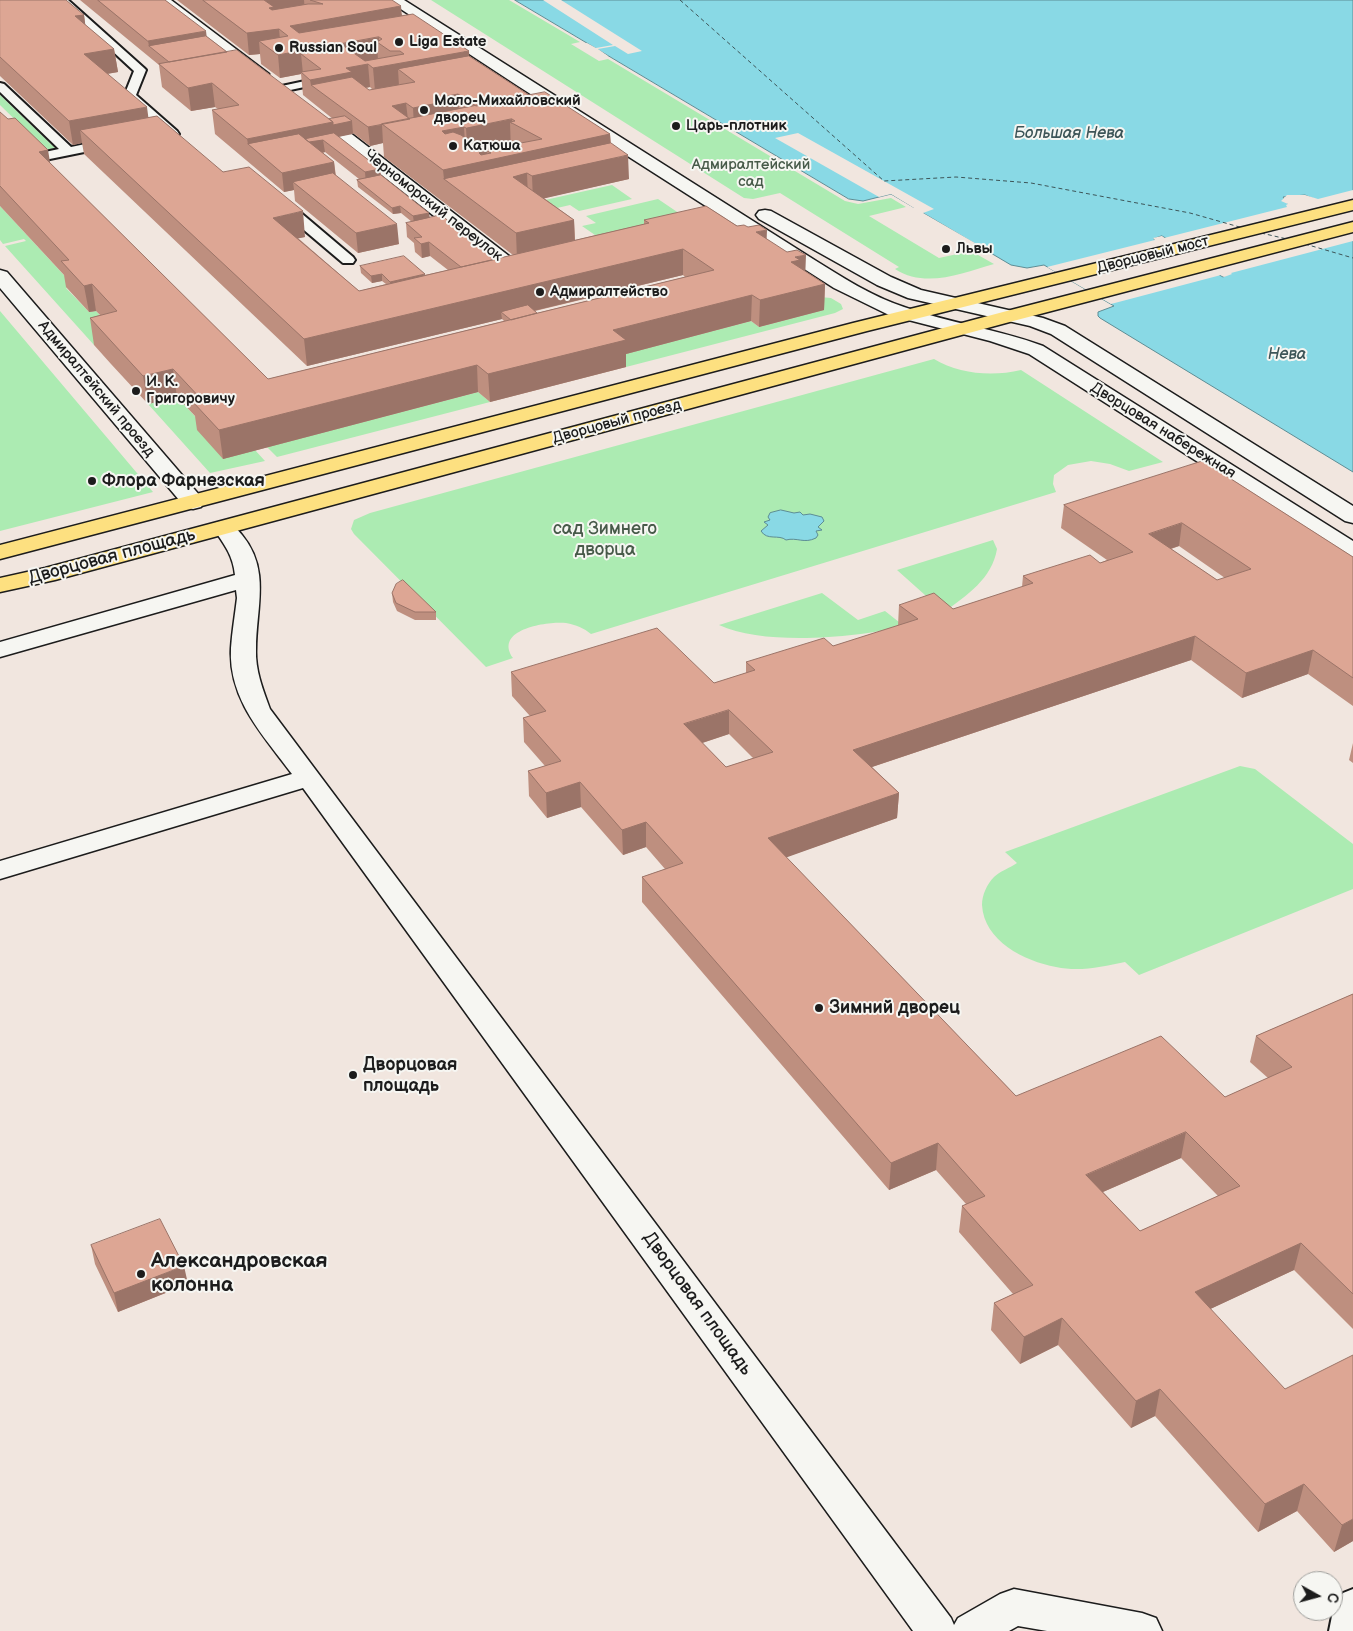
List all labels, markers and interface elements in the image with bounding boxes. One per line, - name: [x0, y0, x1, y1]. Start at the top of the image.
- place label: Liga Estate: [409, 33, 486, 51]
- marker: Liga Estate: [393, 36, 405, 48]
- place label: Russian Soul: [289, 39, 377, 57]
- marker: Russian Soul: [273, 42, 285, 54]
- place label: Мало-Михайловский дворец: [434, 92, 581, 127]
- marker: Мало-Михайловский дворец: [418, 104, 430, 116]
- place label: Царь-плотник: [686, 117, 787, 135]
- marker: Царь-плотник: [670, 120, 682, 132]
- water label: Большая Нева: [1014, 124, 1124, 144]
- place label: Катюша: [463, 137, 521, 155]
- marker: Катюша: [447, 140, 459, 152]
- street label: Черноморский переулок: [360, 146, 506, 266]
- park label: Адмиралтейский сад: [692, 156, 810, 191]
- street label: Дворцовый мост: [1095, 232, 1211, 278]
- place label: Львы: [956, 240, 993, 258]
- marker: Львы: [940, 243, 952, 255]
- place label: Адмиралтейство: [550, 283, 668, 301]
- marker: Адмиралтейство: [534, 286, 546, 298]
- street label: Адмиралтейский проезд: [34, 317, 158, 461]
- water label: Нева: [1268, 345, 1306, 365]
- place label: И. К. Григоровичу: [146, 373, 235, 408]
- street label: Дворцовая набережная: [1087, 379, 1239, 483]
- marker: И. К. Григоровичу: [130, 385, 142, 397]
- street label: Дворцовый проезд: [551, 396, 683, 448]
- place label: Флора Фарнезская: [102, 470, 265, 492]
- marker: Флора Фарнезская: [86, 475, 98, 487]
- park label: сад Зимнего дворца: [553, 518, 657, 560]
- street label: Дворцовая площадь: [26, 524, 198, 590]
- place label: Зимний дворец: [829, 997, 960, 1019]
- marker: Зимний дворец: [813, 1002, 825, 1014]
- place label: Дворцовая площадь: [363, 1054, 457, 1096]
- marker: Дворцовая площадь: [347, 1069, 359, 1081]
- street label: Дворцовая площадь: [638, 1228, 756, 1380]
- place label: Александровская колонна: [151, 1249, 328, 1299]
- marker: Александровская колонна: [135, 1268, 147, 1280]
- north arrow: [1293, 1571, 1343, 1621]
- text: С: [1323, 1592, 1341, 1604]

